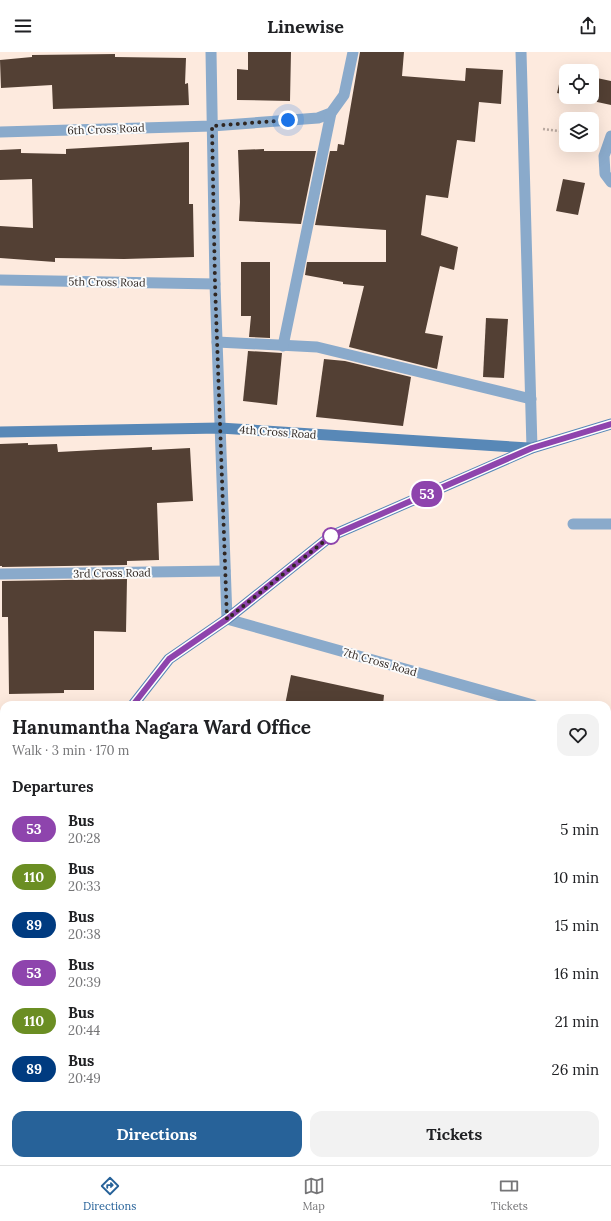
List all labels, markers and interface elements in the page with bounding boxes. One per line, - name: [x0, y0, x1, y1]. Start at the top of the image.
- icon: menu: [12, 15, 34, 37]
- text: Linewise: [267, 15, 344, 38]
- icon: share: [577, 15, 599, 37]
- map controls: [559, 64, 599, 152]
- button: locate: [559, 64, 599, 104]
- your location: [278, 110, 298, 130]
- button: layers: [559, 112, 599, 152]
- street label: 6th Cross Road: [67, 121, 145, 137]
- street label: 5th Cross Road: [68, 274, 146, 290]
- street label: 4th Cross Road: [239, 422, 317, 442]
- line badge: 53: [409, 481, 445, 507]
- text: 53: [419, 485, 435, 503]
- unlabelled marker: [322, 527, 340, 545]
- street label: 3rd Cross Road: [73, 565, 151, 581]
- street label: 7th Cross Road: [341, 645, 419, 679]
- button: heart: [557, 714, 599, 756]
- text: Hanumantha Nagara Ward Office: [12, 715, 311, 739]
- text: Walk · 3 min · 170 m: [12, 742, 130, 759]
- text: Departures: [12, 777, 93, 796]
- text: Bus: [68, 811, 94, 830]
- text: 53: [26, 820, 42, 838]
- text: 5 min: [560, 820, 599, 839]
- text: 20:28: [68, 830, 101, 847]
- text: Bus: [68, 859, 94, 878]
- text: 110: [24, 868, 44, 886]
- text: 10 min: [554, 868, 599, 887]
- text: 20:33: [68, 878, 101, 895]
- text: Bus: [68, 907, 94, 926]
- text: 89: [26, 916, 42, 934]
- text: 15 min: [555, 916, 599, 935]
- text: 20:38: [68, 926, 101, 943]
- text: Bus: [68, 955, 94, 974]
- text: 53: [26, 964, 42, 982]
- text: 16 min: [554, 964, 599, 983]
- text: 20:39: [68, 974, 101, 991]
- text: Bus: [68, 1003, 94, 1022]
- text: 110: [24, 1012, 44, 1030]
- text: 21 min: [555, 1012, 599, 1031]
- text: 20:44: [68, 1022, 100, 1039]
- text: Bus: [68, 1051, 94, 1070]
- text: 89: [26, 1060, 42, 1078]
- text: 26 min: [552, 1060, 599, 1079]
- text: 20:49: [68, 1070, 101, 1087]
- button: Directions: [12, 1111, 302, 1157]
- button: Tickets: [310, 1111, 599, 1157]
- tab: Directions: [83, 1175, 136, 1213]
- tab: Map: [302, 1175, 325, 1213]
- tab: Tickets: [491, 1175, 528, 1213]

